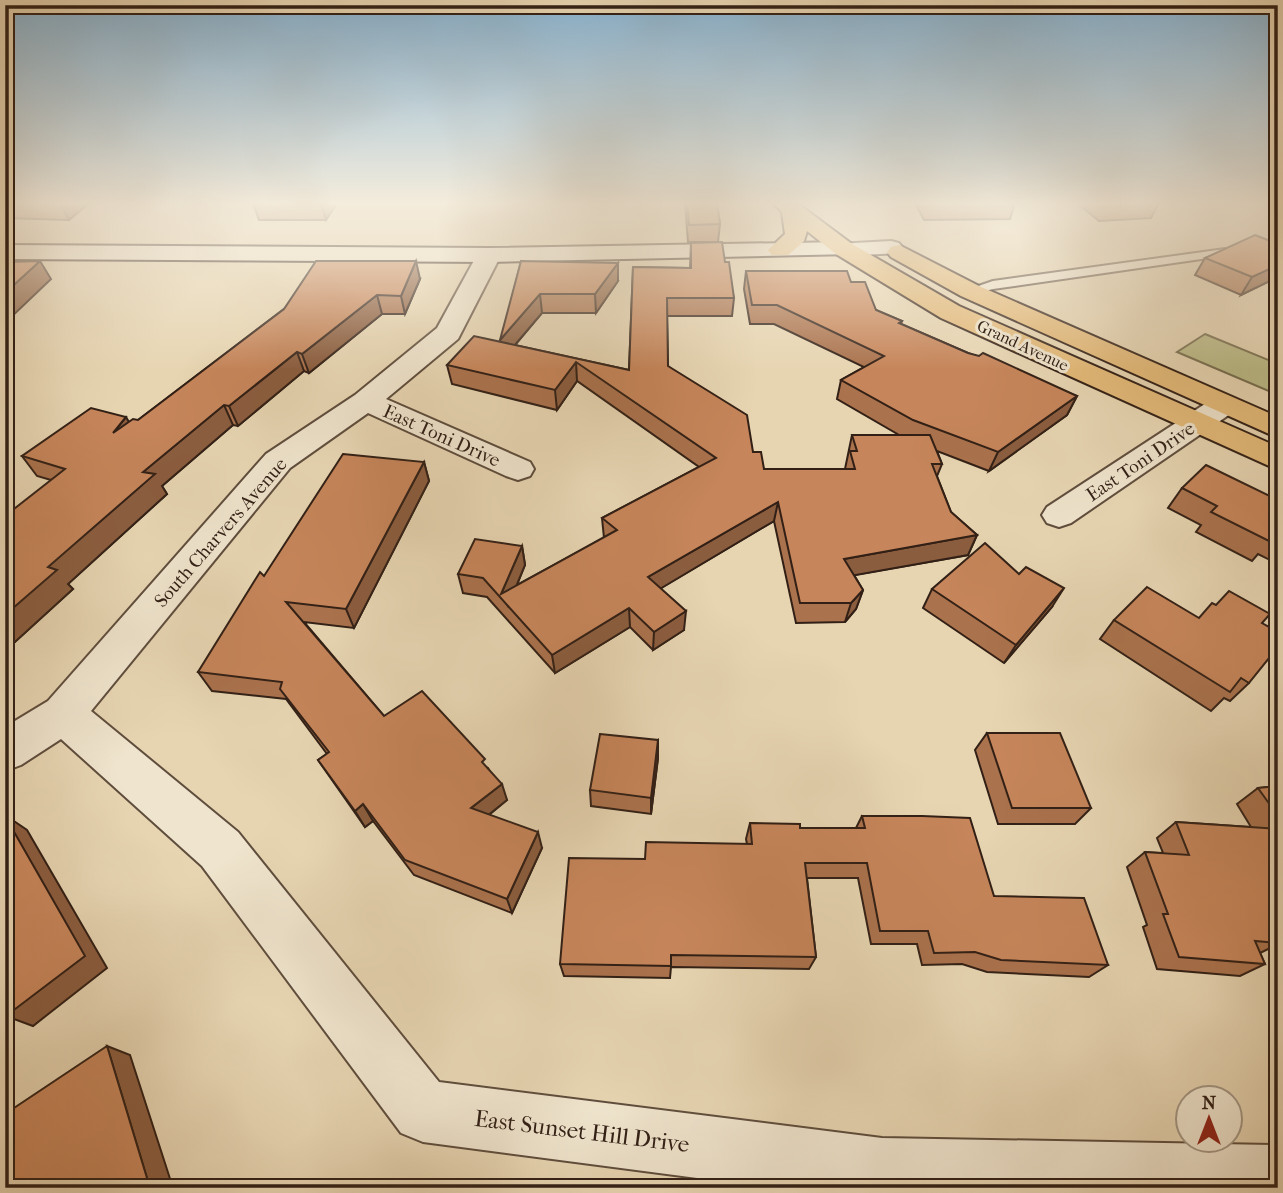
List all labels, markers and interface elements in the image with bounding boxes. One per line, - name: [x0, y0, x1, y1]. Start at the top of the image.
- street label: Grand Avenue: [974, 316, 1072, 375]
- street label: East Toni Drive: [380, 400, 504, 472]
- street label: East Toni Drive: [1082, 417, 1199, 506]
- street label: South Charvers Avenue: [150, 453, 292, 612]
- north arrow: [1174, 1084, 1244, 1154]
- text: N: [1202, 1092, 1217, 1114]
- street label: East Sunset Hill Drive: [473, 1105, 691, 1158]

